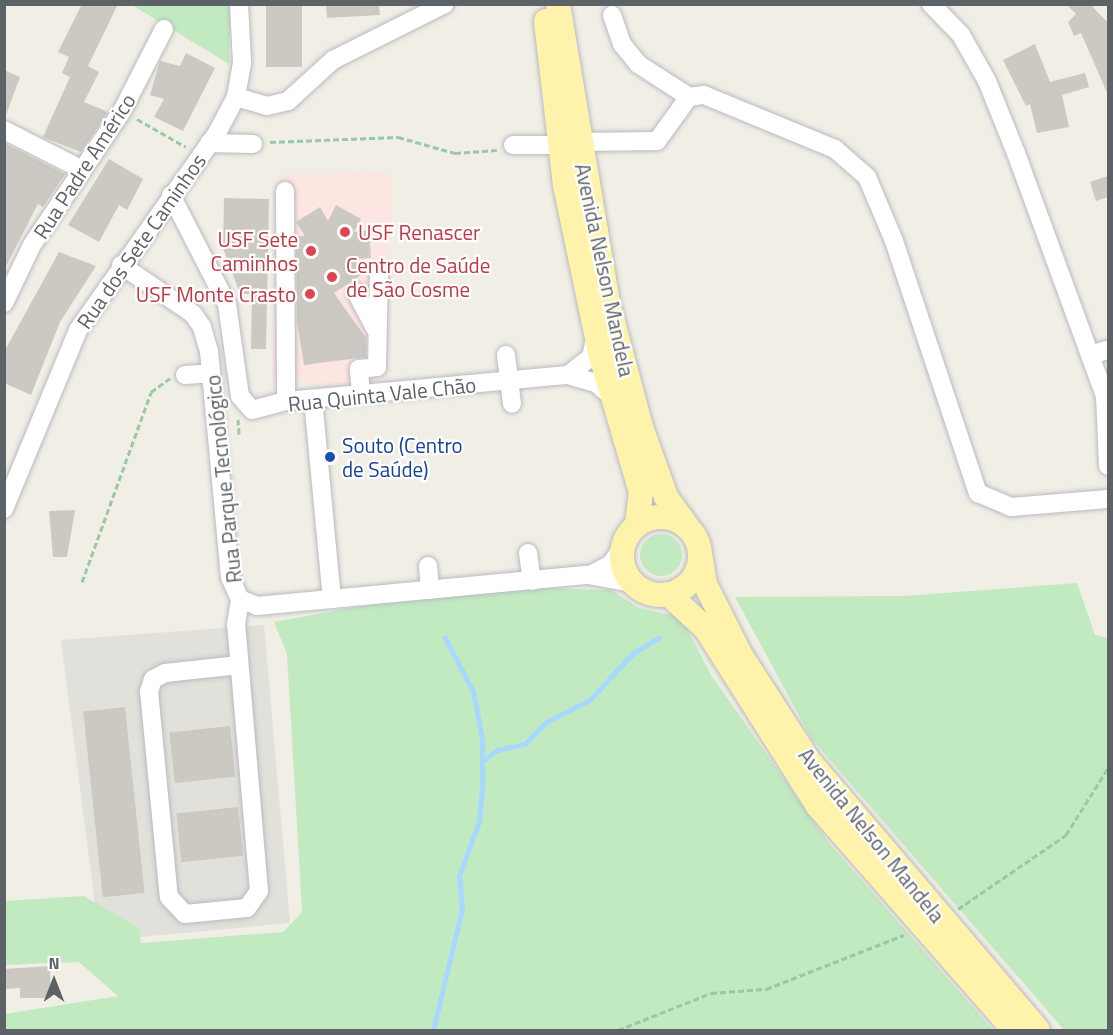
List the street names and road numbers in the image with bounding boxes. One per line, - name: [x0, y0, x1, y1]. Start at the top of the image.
- street label: Rua Padre Américo: [28, 89, 140, 243]
- street label: Rua dos Sete Caminhos: [71, 149, 211, 333]
- street label: Avenida Nelson Mandela: [570, 161, 640, 379]
- street label: Rua Quinta Vale Chão: [287, 372, 477, 416]
- street label: Rua Parque Tecnológico: [200, 374, 246, 584]
- street label: Avenida Nelson Mandela: [794, 743, 950, 927]

